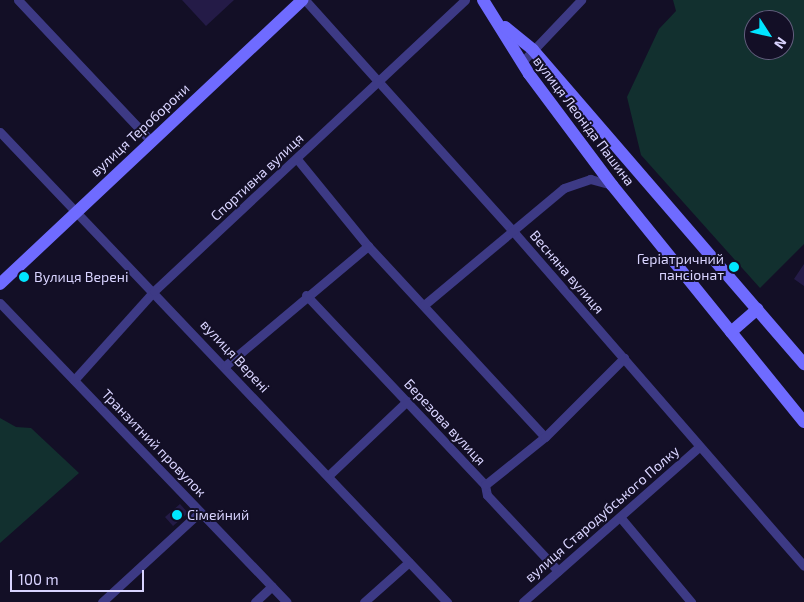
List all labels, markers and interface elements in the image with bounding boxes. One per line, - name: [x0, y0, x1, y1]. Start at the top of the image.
- north arrow: [744, 10, 794, 60]
- text: N: [771, 34, 791, 52]
- street label: вулиця Леоніда Пашина: [530, 53, 638, 189]
- street label: вулиця Тероборони: [87, 80, 193, 180]
- street label: Спортивна вулиця: [207, 130, 307, 224]
- street label: Весняна вулиця: [526, 227, 608, 317]
- place label: Геріатричний пансіонат: [637, 251, 724, 284]
- marker: Геріатричний пансіонат: [728, 261, 740, 273]
- place label: Вулиця Верені: [34, 269, 128, 285]
- marker: Вулиця Верені: [18, 271, 30, 283]
- street label: вулиця Верені: [197, 316, 273, 396]
- street label: Березова вулиця: [401, 375, 489, 469]
- street label: Транзитний провулок: [98, 386, 210, 500]
- street label: вулиця Стародубського Полку: [521, 442, 683, 586]
- place label: Сімейний: [187, 507, 249, 523]
- marker: Сімейний: [171, 509, 183, 521]
- scale bar: [12, 560, 146, 592]
- text: 100 m: [18, 570, 59, 588]

